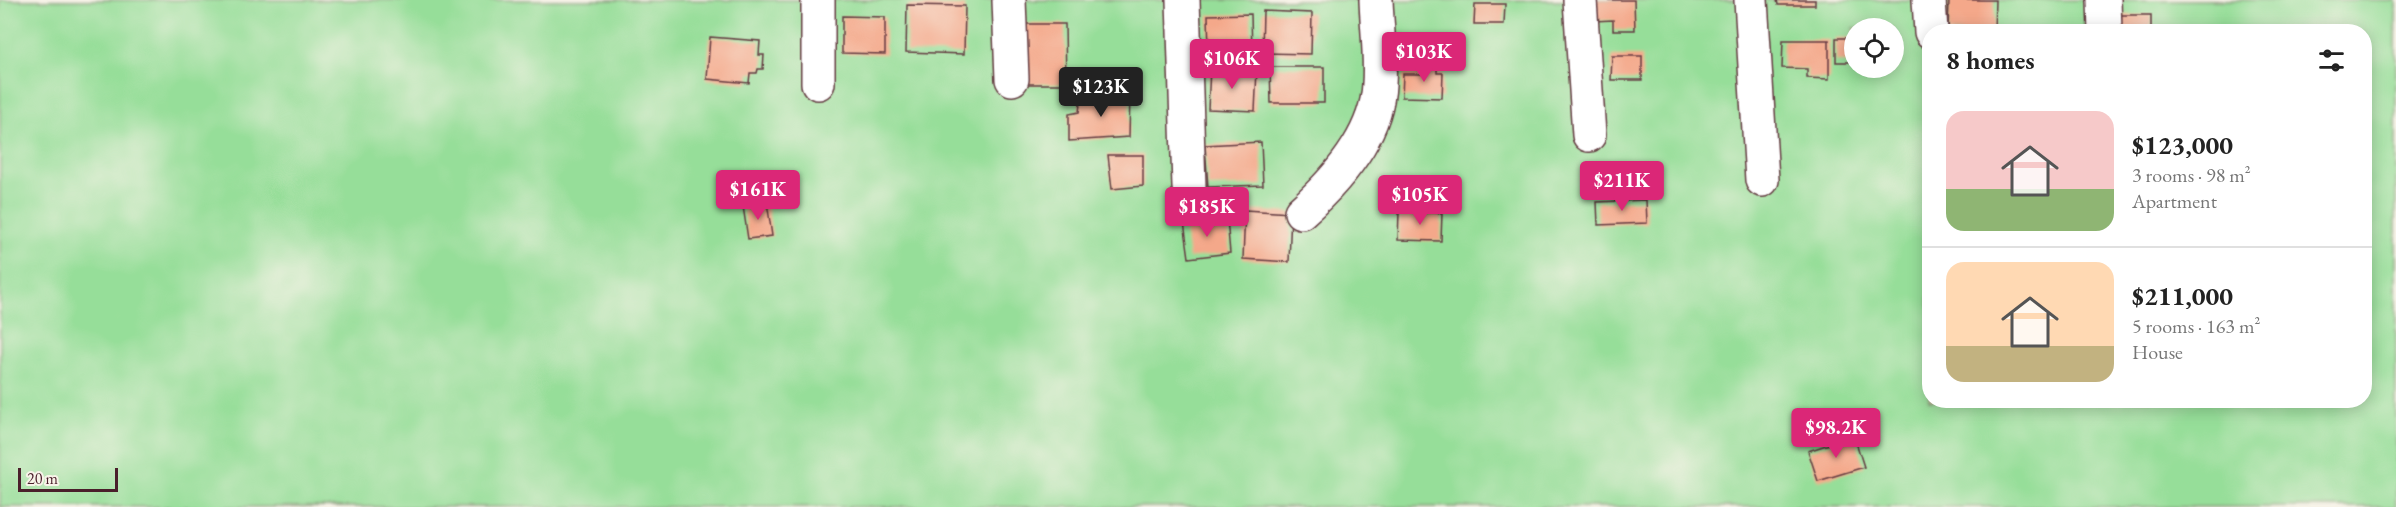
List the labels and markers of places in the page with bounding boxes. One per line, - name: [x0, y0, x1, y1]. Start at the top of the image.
- pin: $103K: [1382, 32, 1466, 83]
- pin: $106K: [1190, 39, 1274, 90]
- pin: $123K: [1059, 67, 1143, 118]
- pin: $211K: [1580, 161, 1664, 212]
- pin: $161K: [716, 170, 800, 221]
- pin: $105K: [1378, 175, 1462, 226]
- pin: $185K: [1165, 187, 1249, 238]
- pin: $98.2K: [1787, 408, 1885, 459]

